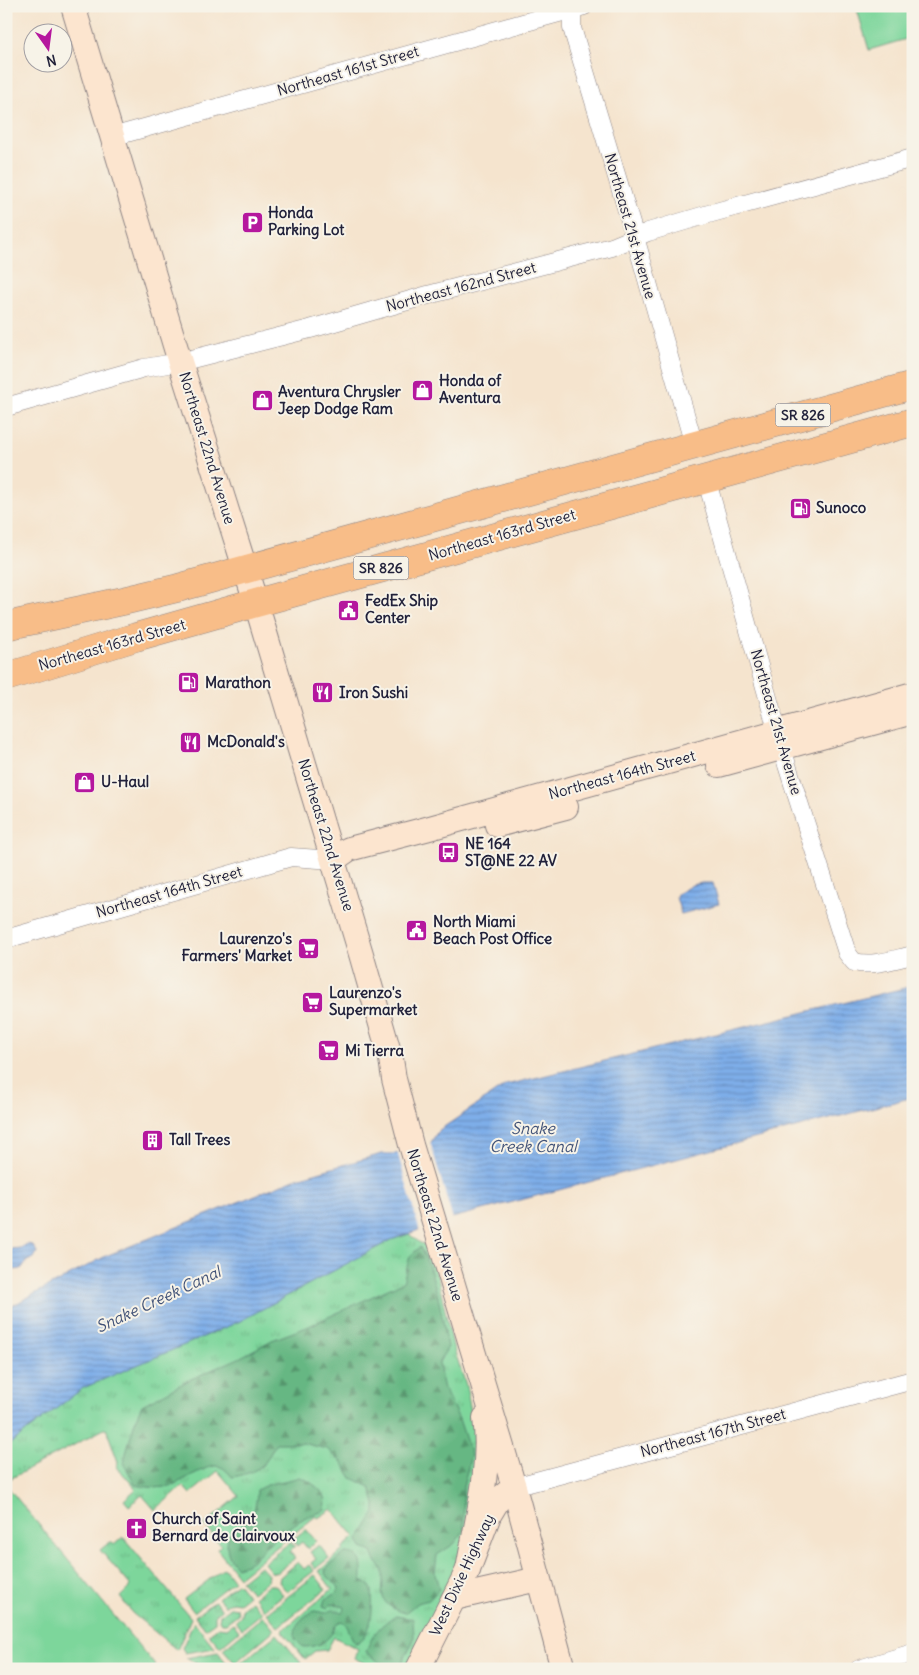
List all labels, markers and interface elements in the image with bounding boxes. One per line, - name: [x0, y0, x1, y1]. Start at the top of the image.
- north arrow: [22, 22, 72, 72]
- street label: Northeast 161st Street: [275, 41, 421, 100]
- text: N: [44, 51, 58, 71]
- street label: Northeast 21st Avenue: [601, 151, 660, 301]
- place label: Honda Parking Lot: [268, 203, 345, 240]
- parking icon: Honda Parking Lot: [240, 210, 264, 234]
- street label: Northeast 162nd Street: [384, 257, 538, 316]
- street label: Northeast 22nd Avenue: [175, 369, 240, 526]
- place label: Honda of Aventura: [439, 371, 502, 407]
- shop icon: Honda of Aventura: [411, 378, 435, 402]
- place label: Aventura Chrysler Jeep Dodge Ram: [278, 382, 402, 419]
- shop icon: Aventura Chrysler Jeep Dodge Ram: [250, 389, 274, 413]
- road number: SR 826: [776, 404, 830, 426]
- fuel station icon: Sunoco: [788, 496, 812, 520]
- place label: Sunoco: [816, 498, 867, 517]
- street label: Northeast 163rd Street: [426, 504, 578, 565]
- road number: SR 826: [354, 556, 408, 580]
- place label: FedEx Ship Center: [365, 591, 439, 627]
- public building icon: FedEx Ship Center: [337, 598, 361, 622]
- street label: Northeast 163rd Street: [36, 614, 188, 675]
- street label: Northeast 21st Avenue: [747, 647, 806, 797]
- fuel station icon: Marathon: [177, 671, 201, 695]
- place label: Marathon: [205, 673, 271, 692]
- restaurant icon: Iron Sushi: [311, 681, 335, 705]
- place label: Iron Sushi: [339, 683, 408, 702]
- restaurant icon: McDonald's: [179, 730, 203, 754]
- place label: McDonald's: [207, 732, 285, 751]
- street label: Northeast 164th Street: [546, 746, 697, 803]
- street label: Northeast 22nd Avenue: [294, 756, 359, 913]
- shop icon: U-Haul: [73, 770, 97, 794]
- place label: U-Haul: [101, 772, 149, 791]
- place label: NE 164 ST@NE 22 AV: [465, 834, 558, 871]
- bus stop icon: NE 164 ST@NE 22 AV: [437, 841, 461, 865]
- street label: Northeast 164th Street: [94, 862, 244, 921]
- place label: North Miami Beach Post Office: [433, 912, 552, 948]
- public building icon: North Miami Beach Post Office: [405, 919, 429, 943]
- place label: Laurenzo's Farmers' Market: [182, 929, 293, 965]
- supermarket icon: Laurenzo's Farmers' Market: [296, 936, 320, 960]
- place label: Laurenzo's Supermarket: [329, 983, 418, 1020]
- supermarket icon: Laurenzo's Supermarket: [301, 990, 325, 1014]
- supermarket icon: Mi Tierra: [317, 1039, 341, 1063]
- place label: Mi Tierra: [345, 1041, 404, 1060]
- water label: Snake Creek Canal: [489, 1118, 579, 1156]
- building icon: Tall Trees: [141, 1128, 165, 1152]
- place label: Tall Trees: [169, 1130, 230, 1149]
- street label: Northeast 22nd Avenue: [403, 1146, 468, 1303]
- water label: Snake Creek Canal: [93, 1260, 226, 1337]
- street label: Northeast 167th Street: [638, 1404, 788, 1461]
- place label: Church of Saint Bernard de Clairvoux: [152, 1509, 296, 1545]
- street label: West Dixie Highway: [425, 1511, 498, 1639]
- church icon: Church of Saint Bernard de Clairvoux: [124, 1516, 148, 1540]

